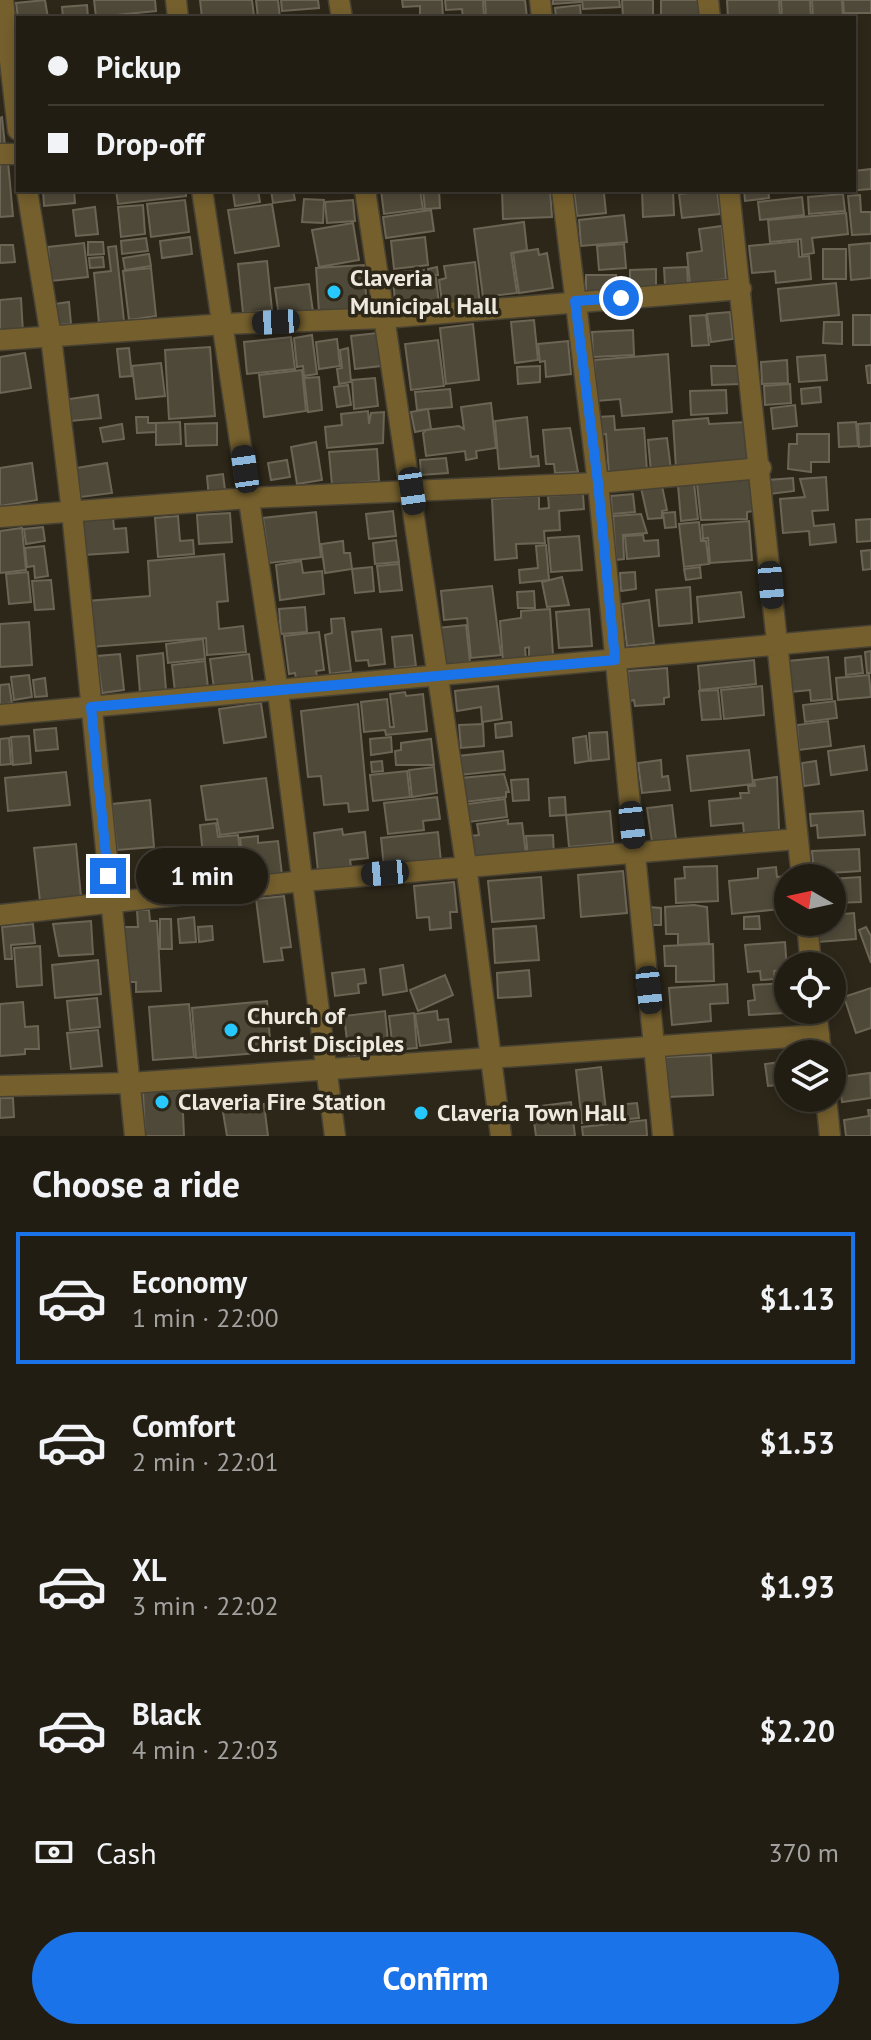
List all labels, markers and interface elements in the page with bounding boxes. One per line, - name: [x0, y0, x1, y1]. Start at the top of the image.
- text: Pickup: [96, 47, 181, 86]
- text: Drop-off: [96, 124, 204, 163]
- place label: Claveria Municipal Hall: [350, 262, 499, 321]
- route start: [603, 280, 639, 316]
- marker: Claveria Municipal Hall: [325, 283, 343, 301]
- car: [251, 309, 301, 335]
- car: [230, 444, 260, 494]
- car: [397, 466, 427, 516]
- car: [757, 560, 785, 610]
- car: [618, 800, 646, 850]
- callout: 1 min: [136, 848, 268, 904]
- route end: [90, 858, 126, 894]
- text: 1 min: [170, 859, 234, 892]
- car: [360, 859, 410, 887]
- north arrow: [774, 864, 846, 936]
- map controls: [774, 864, 846, 1112]
- button: locate: [774, 952, 846, 1024]
- car: [635, 965, 663, 1015]
- place label: Church of Christ Disciples: [247, 1000, 404, 1059]
- marker: Church of Christ Disciples: [222, 1021, 240, 1039]
- button: layers: [774, 1040, 846, 1112]
- place label: Claveria Fire Station: [178, 1086, 386, 1117]
- marker: Claveria Fire Station: [153, 1093, 171, 1111]
- place label: Claveria Town Hall: [437, 1097, 627, 1128]
- marker: Claveria Town Hall: [412, 1104, 430, 1122]
- text: Choose a ride: [32, 1160, 240, 1207]
- icon: car: [36, 1262, 108, 1334]
- text: Economy: [132, 1262, 247, 1301]
- text: $1.13: [760, 1279, 835, 1318]
- text: 1 min · 22:00: [132, 1301, 279, 1334]
- icon: car: [36, 1406, 108, 1478]
- text: Comfort: [132, 1406, 235, 1445]
- text: $1.53: [760, 1423, 835, 1462]
- text: 2 min · 22:01: [132, 1445, 279, 1478]
- icon: car: [36, 1550, 108, 1622]
- text: XL: [132, 1550, 166, 1589]
- text: $1.93: [760, 1567, 835, 1606]
- text: 3 min · 22:02: [132, 1589, 279, 1622]
- icon: car: [36, 1694, 108, 1766]
- text: Black: [132, 1694, 201, 1733]
- text: $2.20: [760, 1711, 835, 1750]
- text: 4 min · 22:03: [132, 1733, 279, 1766]
- icon: cash: [32, 1830, 76, 1874]
- text: Cash: [96, 1833, 157, 1872]
- text: 370 m: [768, 1836, 839, 1869]
- button: Confirm: [32, 1932, 839, 2024]

